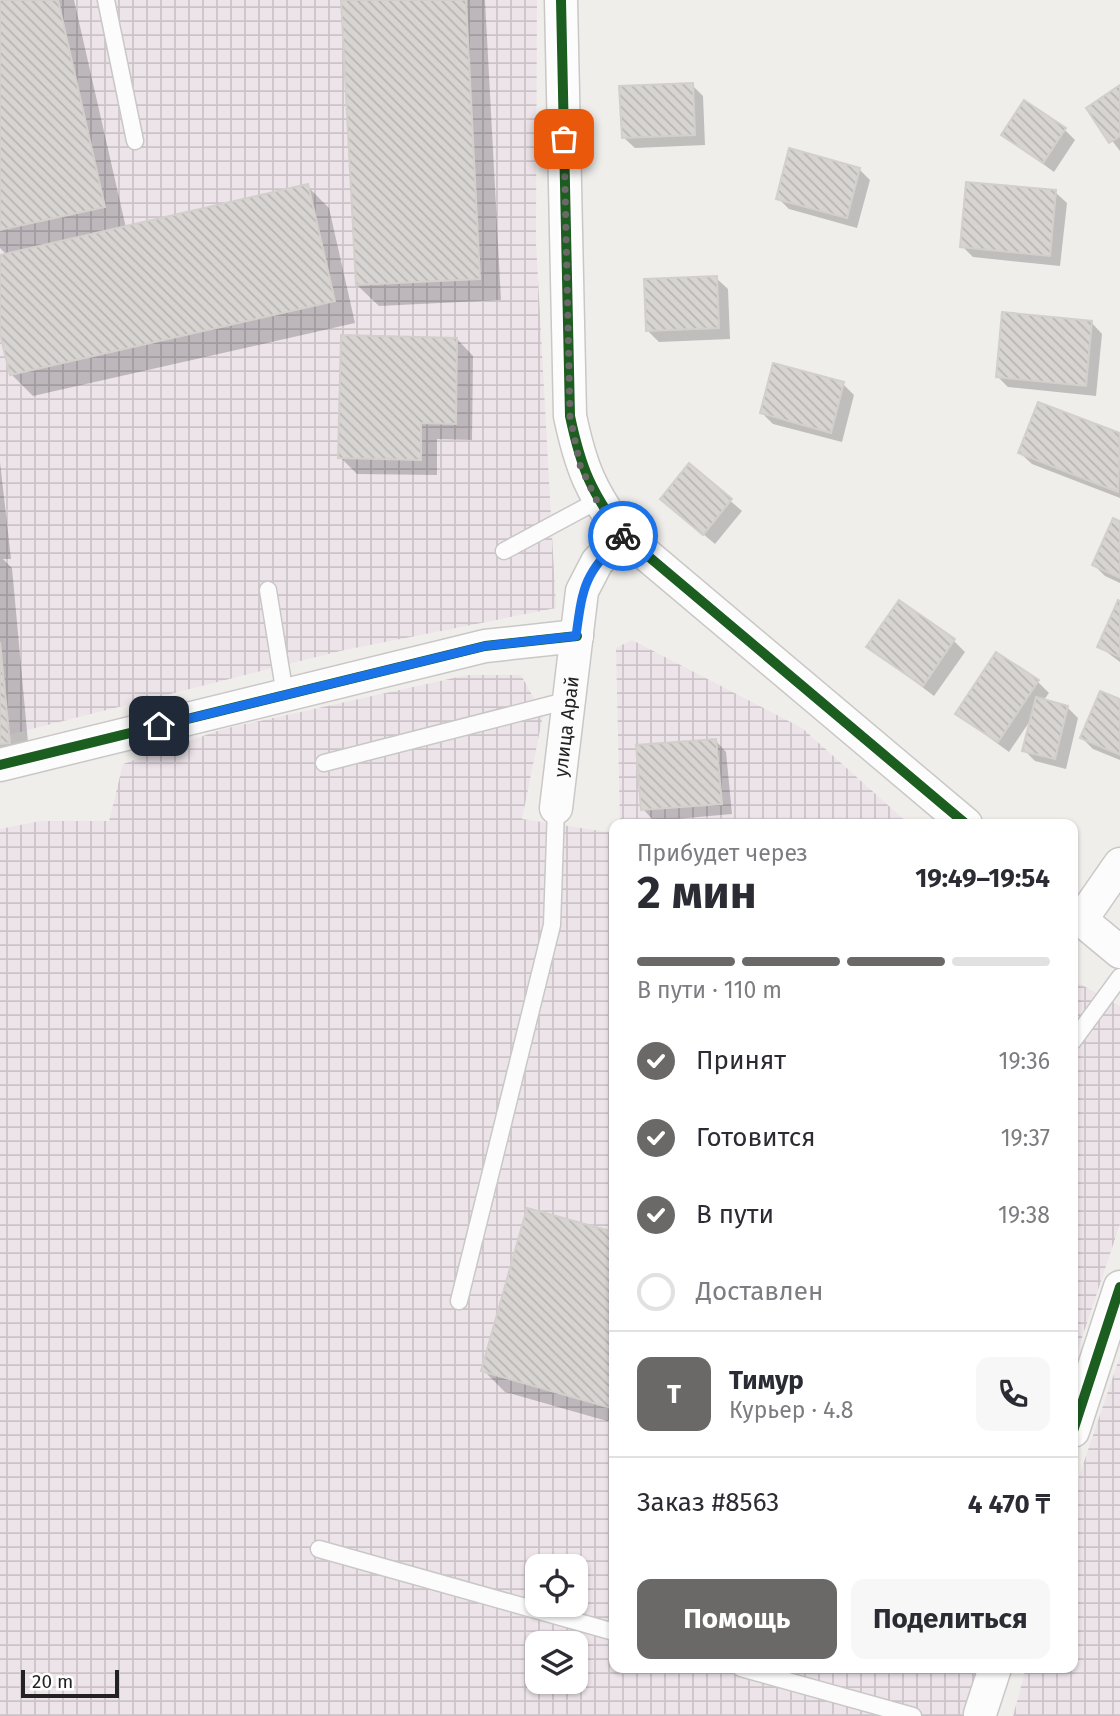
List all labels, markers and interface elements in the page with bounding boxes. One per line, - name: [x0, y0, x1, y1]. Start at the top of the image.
- pin: [534, 109, 594, 169]
- icon: bag: [545, 120, 583, 158]
- courier: [588, 501, 658, 571]
- icon: bike: [604, 517, 642, 555]
- street label: улица Арай: [548, 675, 583, 778]
- pin: [129, 696, 189, 756]
- icon: home: [140, 707, 178, 745]
- text: Прибудет через: [637, 839, 808, 867]
- text: 19:49–19:54: [915, 863, 1050, 894]
- text: 2 мин: [637, 865, 757, 920]
- text: В пути · 110 m: [637, 976, 782, 1004]
- icon: check: [637, 1042, 675, 1080]
- text: Принят: [696, 1045, 786, 1076]
- text: 19:36: [999, 1047, 1050, 1075]
- icon: check: [637, 1119, 675, 1157]
- text: Готовится: [696, 1122, 816, 1153]
- text: 19:37: [1001, 1124, 1050, 1152]
- icon: check: [637, 1196, 675, 1234]
- text: В пути: [696, 1199, 774, 1230]
- text: 19:38: [998, 1201, 1050, 1229]
- text: Доставлен: [696, 1276, 823, 1307]
- button: phone: [976, 1357, 1050, 1431]
- text: Тимур: [729, 1365, 804, 1396]
- text: Т: [667, 1379, 681, 1410]
- text: Курьер · 4.8: [729, 1396, 854, 1424]
- text: Заказ #8563: [637, 1487, 779, 1518]
- text: 4 470 ₸: [968, 1489, 1050, 1520]
- map controls: [525, 1554, 588, 1694]
- button: locate: [525, 1554, 588, 1617]
- button: Помощь: [637, 1579, 837, 1659]
- button: Поделиться: [851, 1579, 1050, 1659]
- button: layers: [525, 1631, 588, 1694]
- scale bar: [21, 1667, 119, 1699]
- text: 20 m: [32, 1670, 73, 1693]

